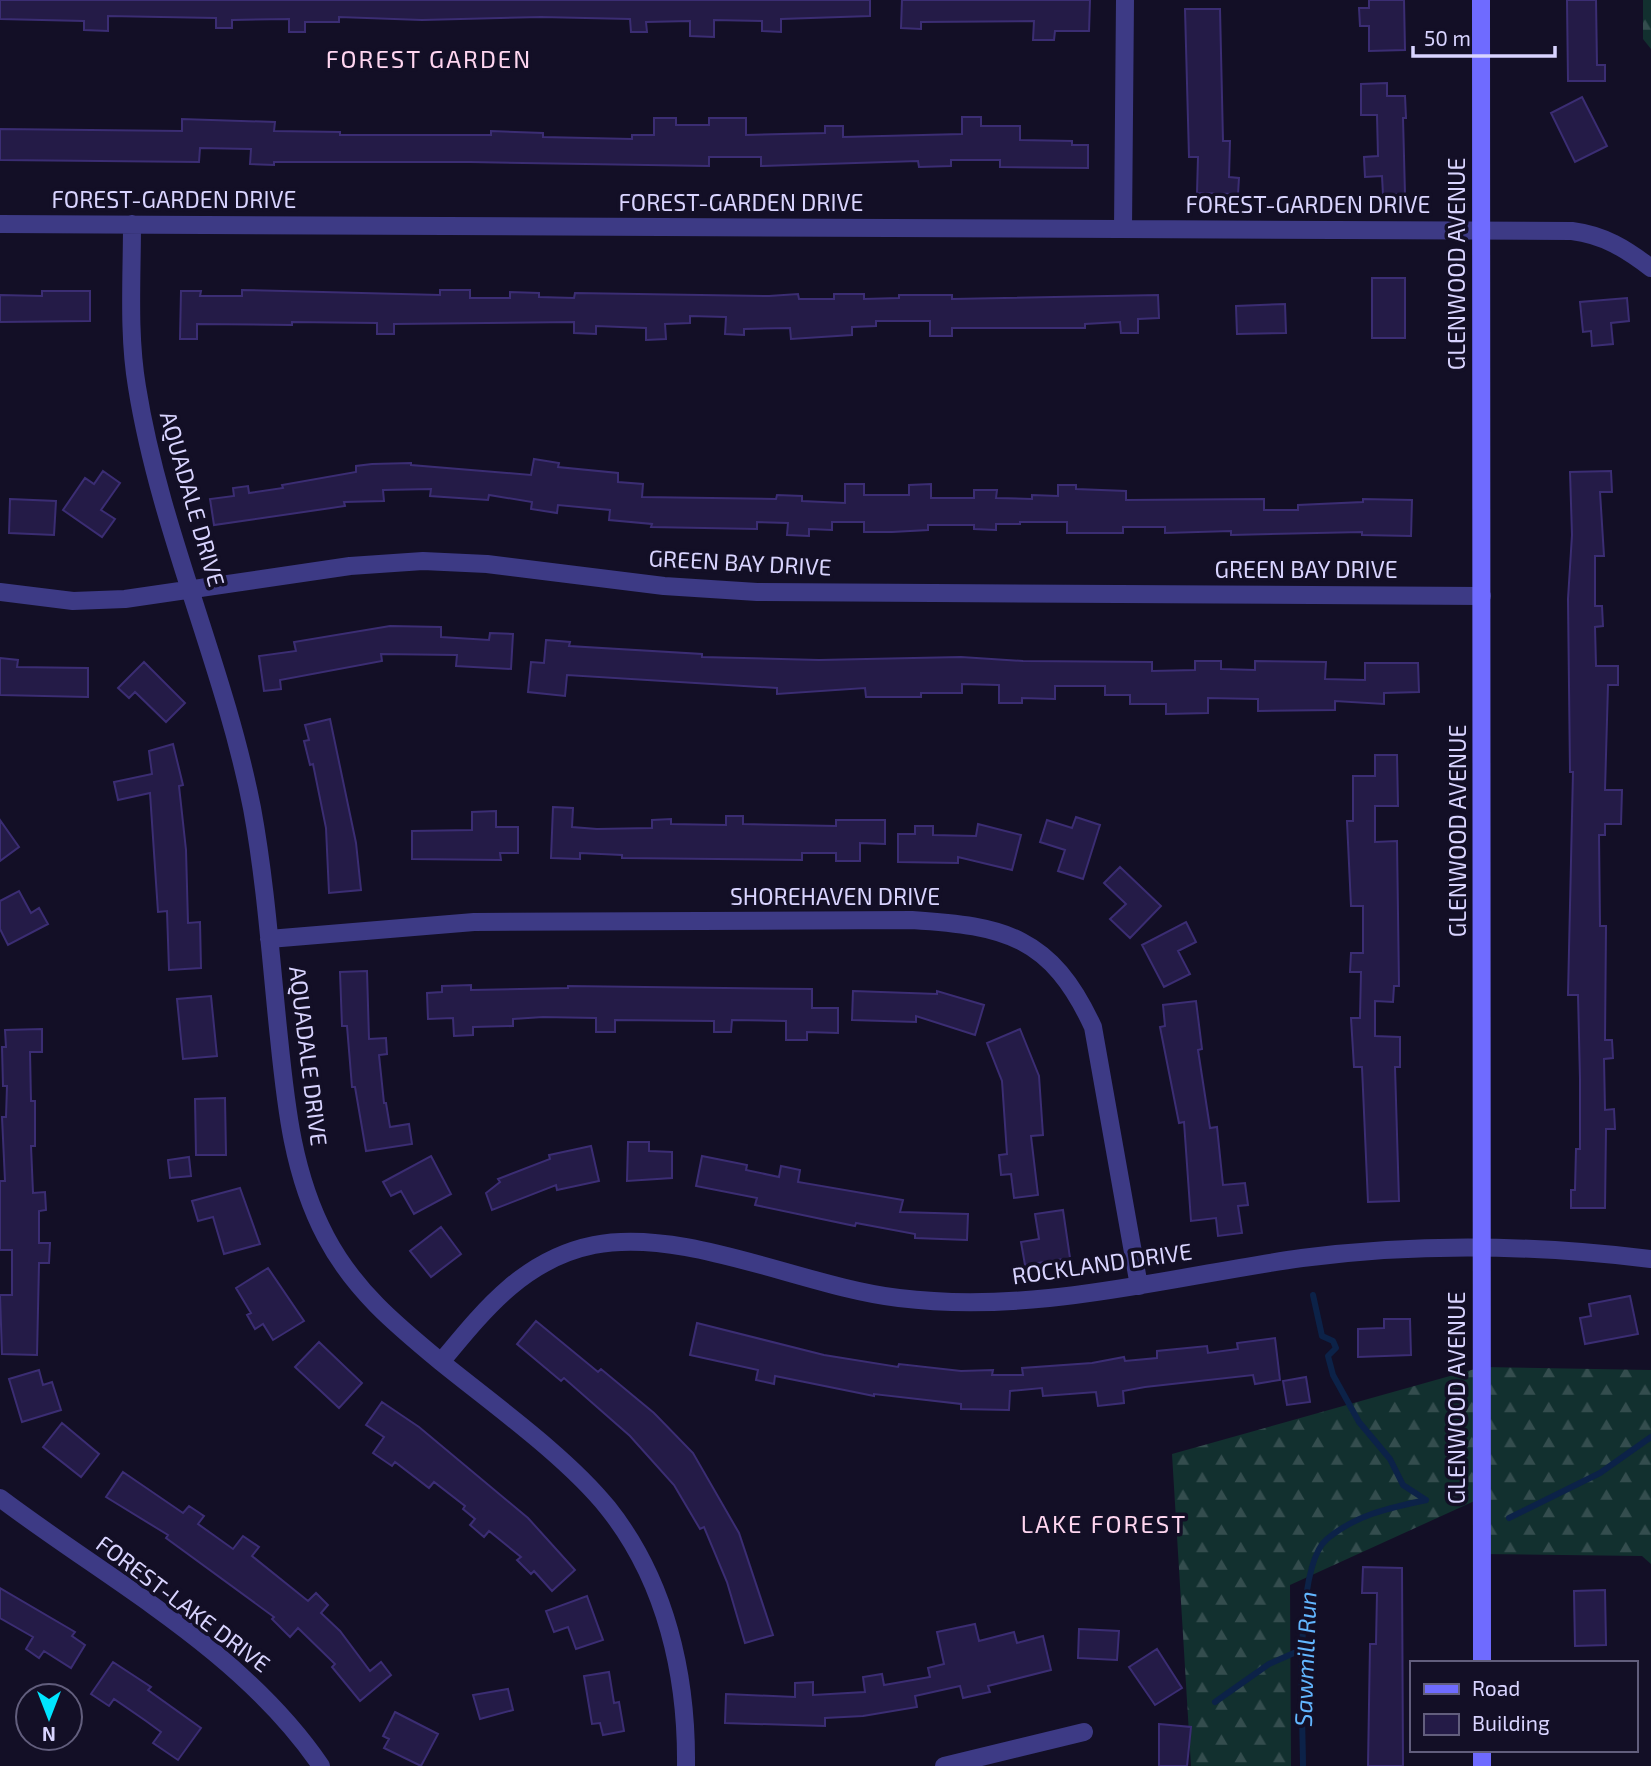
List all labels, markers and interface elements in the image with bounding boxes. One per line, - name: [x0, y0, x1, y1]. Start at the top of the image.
- scale bar: [1413, 14, 1555, 58]
- text: 50 m: [1424, 25, 1471, 50]
- district label: FOREST GARDEN: [326, 44, 532, 73]
- street label: GLENWOOD AVENUE: [1442, 158, 1470, 370]
- street label: FOREST-GARDEN DRIVE: [52, 185, 296, 213]
- street label: FOREST-GARDEN DRIVE: [619, 188, 863, 216]
- street label: FOREST-GARDEN DRIVE: [1186, 190, 1430, 218]
- street label: AQUADALE DRIVE: [155, 408, 231, 590]
- street label: GREEN BAY DRIVE: [648, 543, 832, 581]
- street label: GREEN BAY DRIVE: [1214, 555, 1398, 583]
- street label: GLENWOOD AVENUE: [1443, 725, 1471, 937]
- street label: SHOREHAVEN DRIVE: [730, 882, 940, 910]
- street label: AQUADALE DRIVE: [284, 964, 334, 1147]
- street label: ROCKLAND DRIVE: [1010, 1237, 1194, 1289]
- street label: GLENWOOD AVENUE: [1442, 1292, 1470, 1504]
- district label: LAKE FOREST: [1021, 1509, 1187, 1538]
- street label: FOREST-LAKE DRIVE: [91, 1529, 276, 1678]
- water label: Sawmill Run: [1288, 1591, 1321, 1727]
- legend: [1410, 1661, 1637, 1752]
- text: Road: [1472, 1675, 1520, 1700]
- north arrow: [14, 1682, 84, 1752]
- text: Building: [1472, 1710, 1550, 1735]
- text: N: [42, 1723, 56, 1746]

